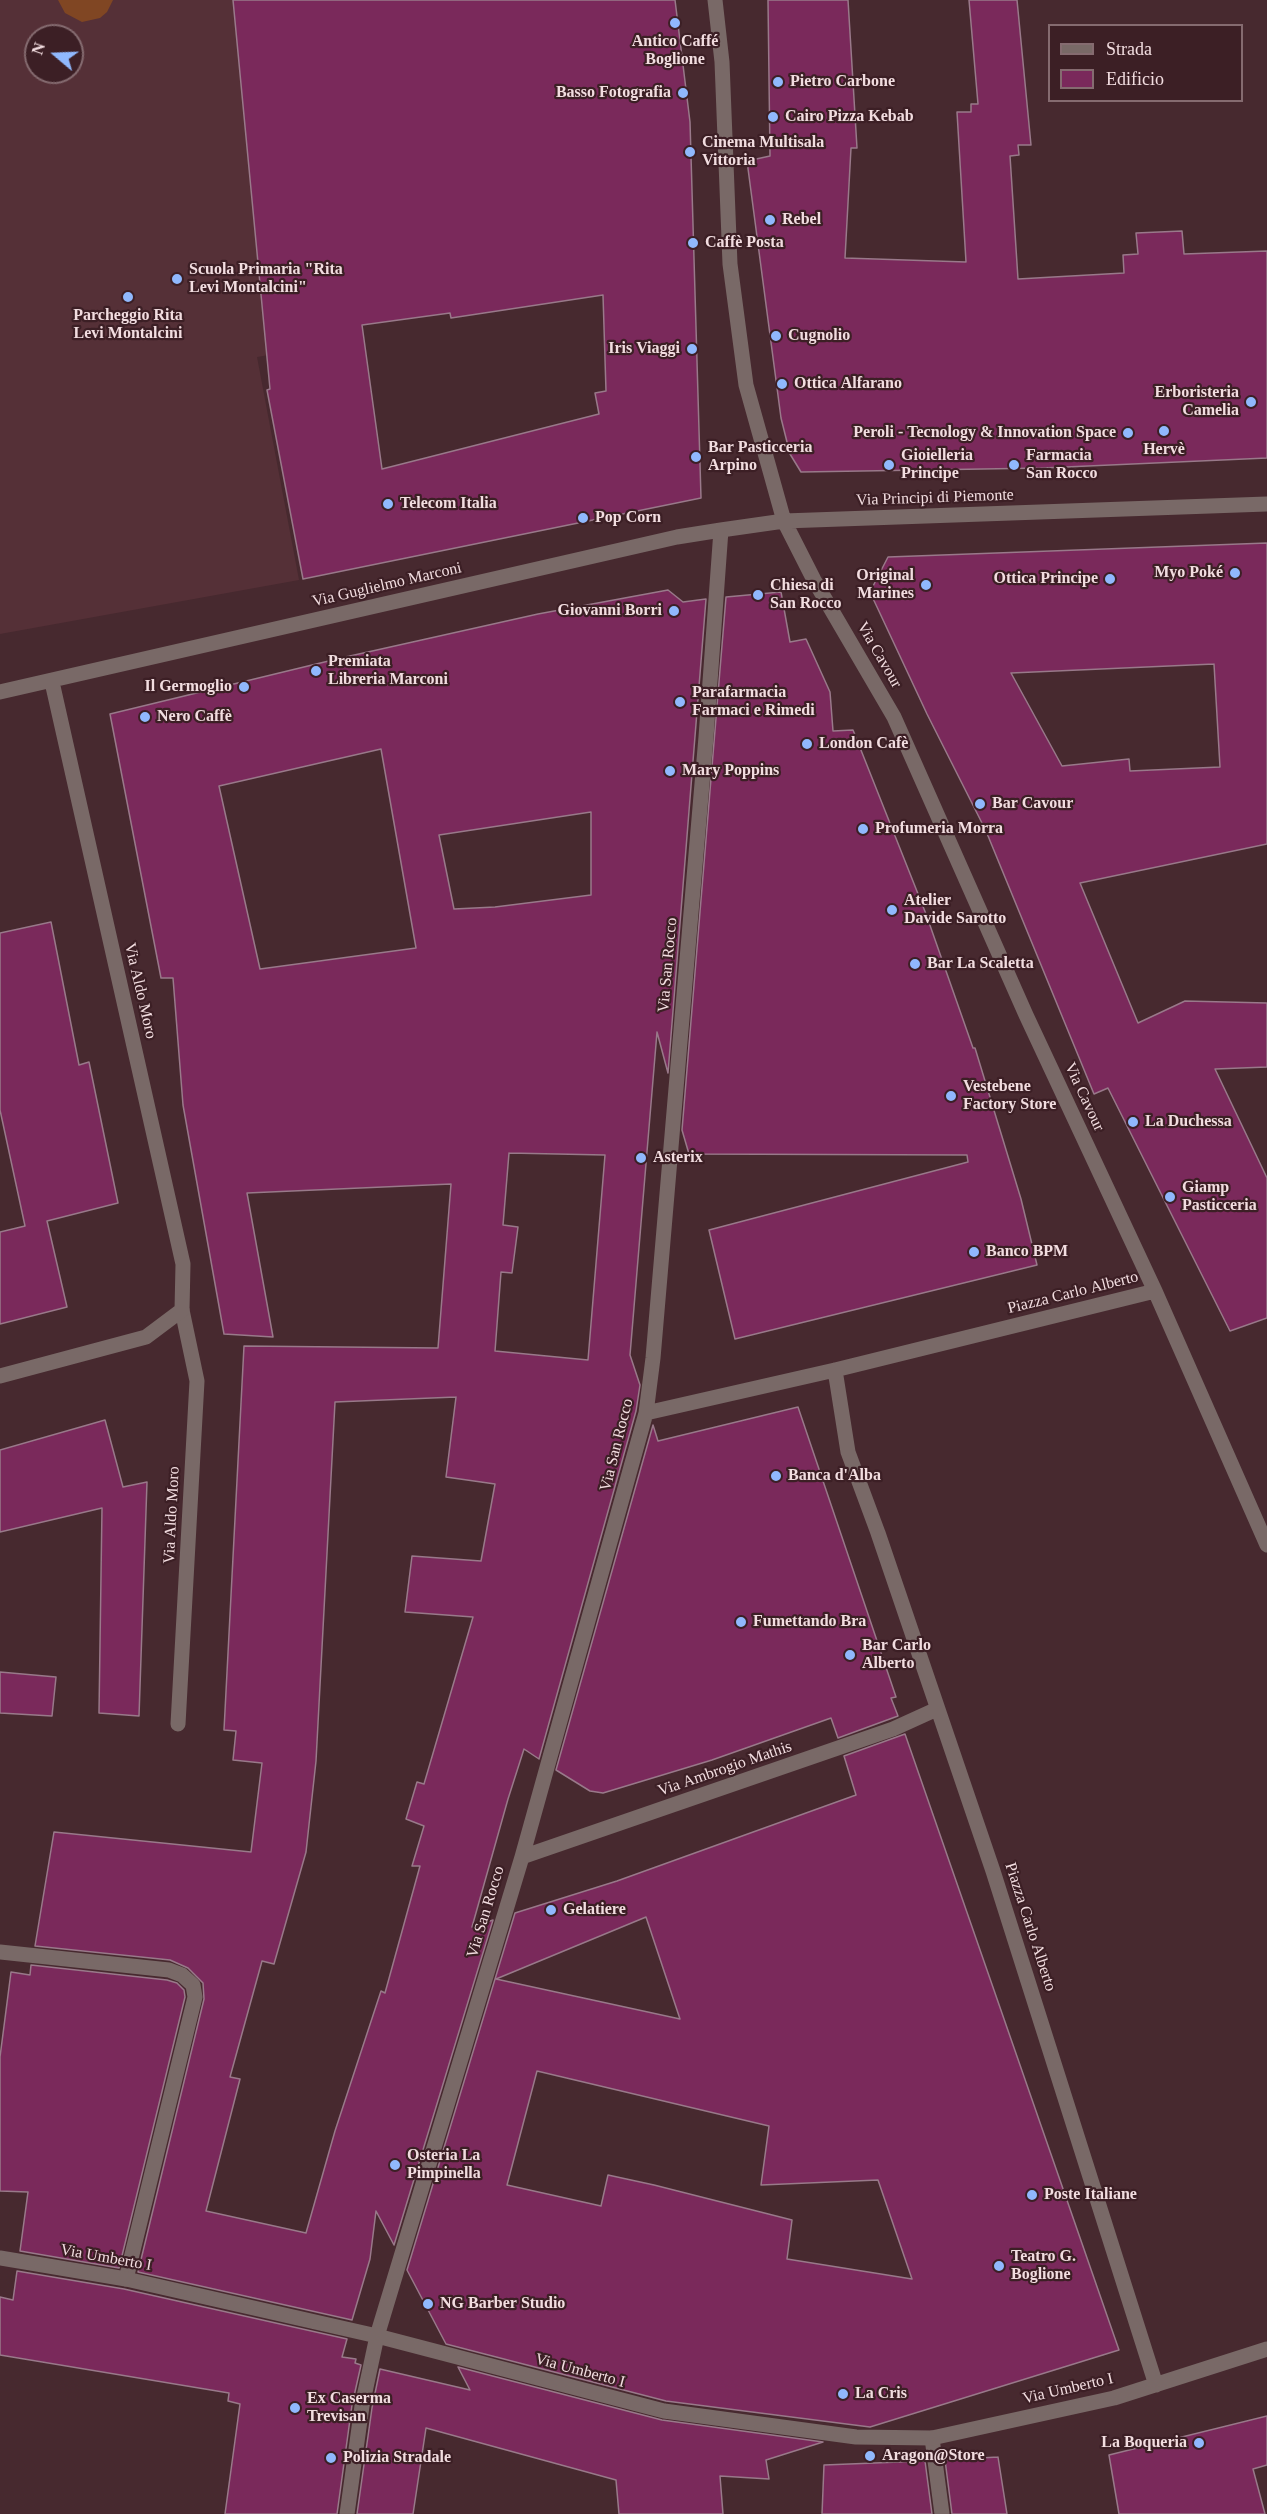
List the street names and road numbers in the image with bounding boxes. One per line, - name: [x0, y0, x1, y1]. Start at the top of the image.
- street label: Via Principi di Piemonte: [856, 486, 1014, 510]
- street label: Via Guglielmo Marconi: [310, 558, 464, 612]
- street label: Via Cavour: [852, 618, 906, 692]
- street label: Via San Rocco: [654, 917, 682, 1013]
- street label: Via Aldo Moro: [120, 941, 160, 1041]
- street label: Via Cavour: [1060, 1060, 1108, 1134]
- street label: Piazza Carlo Alberto: [1006, 1267, 1140, 1319]
- street label: Via San Rocco: [596, 1397, 638, 1493]
- street label: Via Aldo Moro: [160, 1466, 184, 1564]
- street label: Via Ambrogio Mathis: [656, 1737, 794, 1801]
- street label: Piazza Carlo Alberto: [1000, 1860, 1060, 1994]
- street label: Via San Rocco: [463, 1864, 509, 1960]
- street label: Via Umberto I: [59, 2241, 153, 2275]
- street label: Via Umberto I: [533, 2350, 627, 2392]
- street label: Via Umberto I: [1021, 2369, 1115, 2409]

